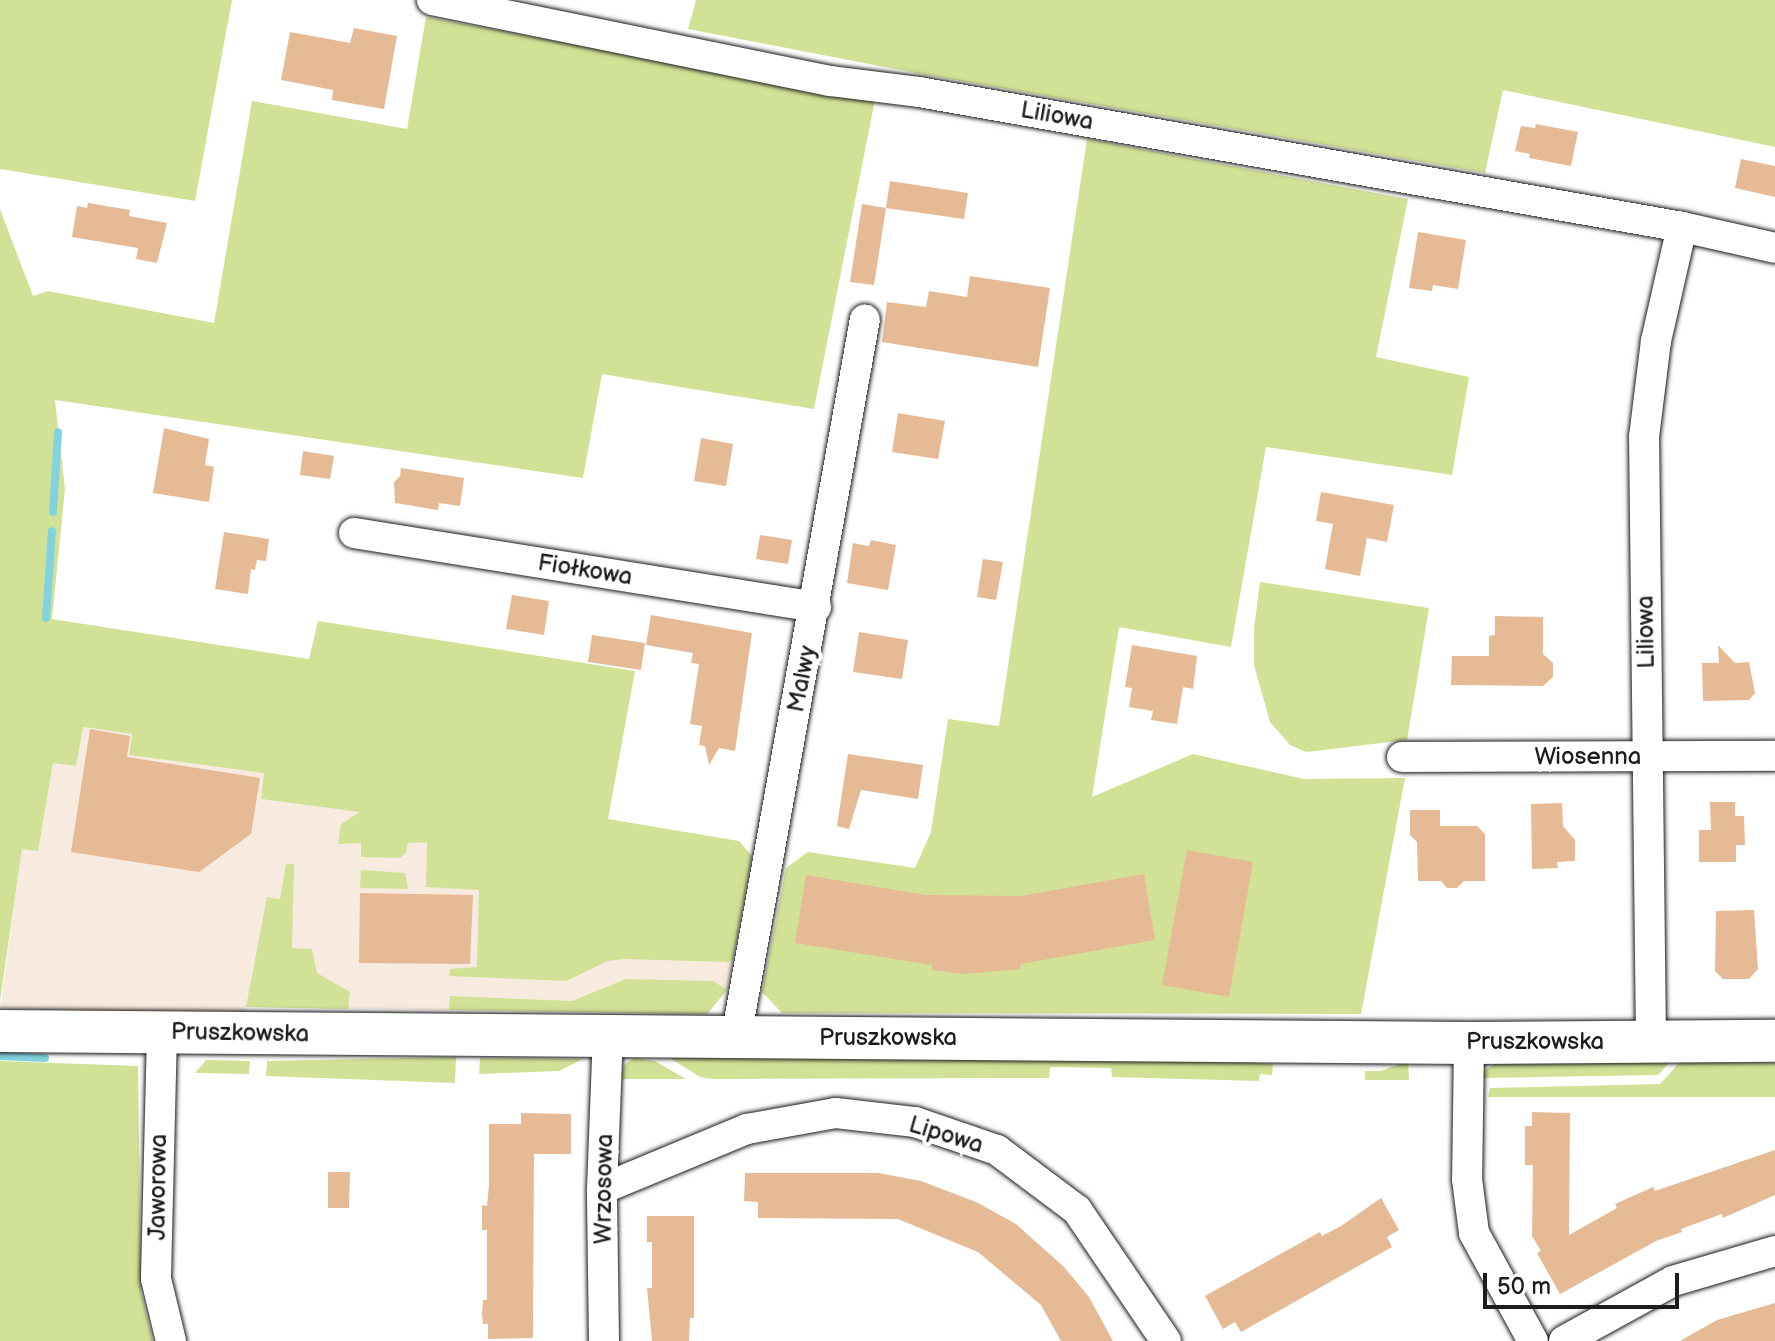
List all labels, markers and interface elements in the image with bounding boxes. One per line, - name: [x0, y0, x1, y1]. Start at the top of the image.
- street label: Liliowa: [1018, 95, 1096, 137]
- street label: Fiołkowa: [536, 548, 634, 592]
- street label: Liliowa: [1631, 595, 1661, 669]
- street label: Malwy: [781, 643, 823, 715]
- street label: Wiosenna: [1535, 743, 1641, 771]
- street label: Pruszkowska: [171, 1017, 309, 1049]
- street label: Pruszkowska: [819, 1024, 957, 1052]
- street label: Pruszkowska: [1466, 1028, 1604, 1056]
- street label: Lipowa: [905, 1110, 987, 1160]
- street label: Wrzosowa: [589, 1133, 619, 1245]
- street label: Jaworowa: [143, 1134, 173, 1240]
- scale bar: [1487, 1257, 1683, 1307]
- text: 50 m: [1497, 1272, 1551, 1301]

